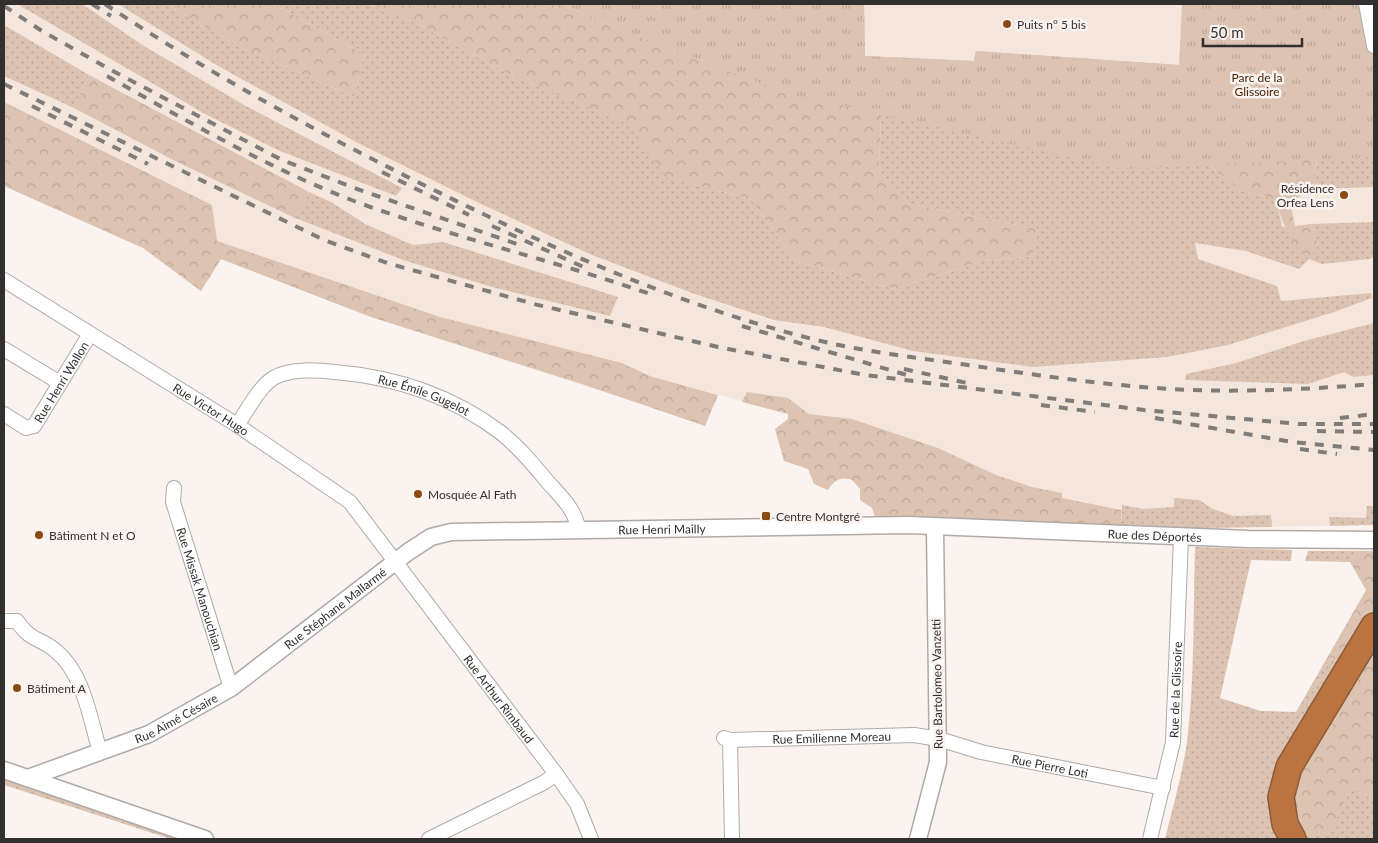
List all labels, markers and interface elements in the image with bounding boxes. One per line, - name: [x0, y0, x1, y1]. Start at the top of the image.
- scale bar: [1203, 15, 1302, 47]
- place label: Puits n° 5 bis: [1017, 17, 1086, 32]
- marker: Puits n° 5 bis: [1001, 18, 1013, 30]
- text: 50 m: [1210, 23, 1244, 41]
- park label: Parc de la Glissoire: [1232, 70, 1282, 99]
- place label: Résidence Orfea Lens: [1277, 181, 1334, 210]
- marker: Résidence Orfea Lens: [1338, 189, 1350, 201]
- street label: Rue Henri Wallon: [30, 338, 91, 425]
- street label: Rue Émile Gugelot: [377, 371, 473, 419]
- street label: Rue Victor Hugo: [170, 380, 252, 439]
- place label: Mosquée Al Fath: [428, 487, 517, 502]
- marker: Mosquée Al Fath: [412, 488, 424, 500]
- place label: Centre Montgré: [776, 509, 860, 524]
- marker: Centre Montgré: [760, 510, 772, 522]
- street label: Rue Henri Mailly: [618, 521, 707, 537]
- street label: Rue Missak Manouchian: [174, 525, 226, 652]
- street label: Rue des Déportés: [1107, 526, 1202, 545]
- place label: Bâtiment N et O: [49, 528, 136, 543]
- marker: Bâtiment N et O: [33, 529, 45, 541]
- street label: Rue Stéphane Mallarmé: [281, 564, 389, 652]
- street label: Rue Bartolomeo Vanzetti: [928, 619, 946, 749]
- street label: Rue de la Glissoire: [1166, 641, 1184, 738]
- street label: Rue Arthur Rimbaud: [461, 652, 537, 746]
- place label: Bâtiment A: [27, 681, 87, 696]
- marker: Bâtiment A: [11, 682, 23, 694]
- street label: Rue Aimé Césaire: [133, 690, 220, 746]
- street label: Rue Emilienne Moreau: [772, 728, 891, 746]
- street label: Rue Pierre Loti: [1010, 751, 1089, 781]

